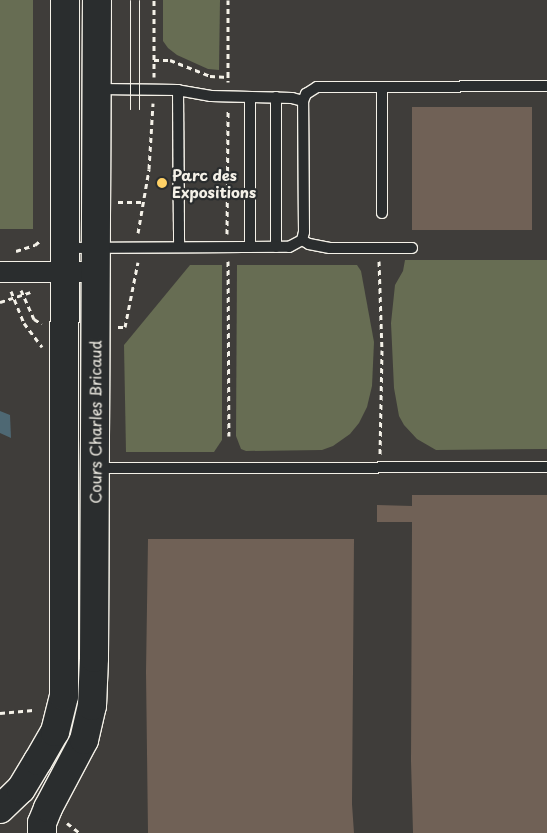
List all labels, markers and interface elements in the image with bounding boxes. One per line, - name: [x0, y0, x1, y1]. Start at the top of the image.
- place label: Parc des Expositions: [172, 165, 256, 200]
- marker: Parc des Expositions: [156, 177, 168, 189]
- street label: Cours Charles Bricaud: [86, 340, 104, 504]

